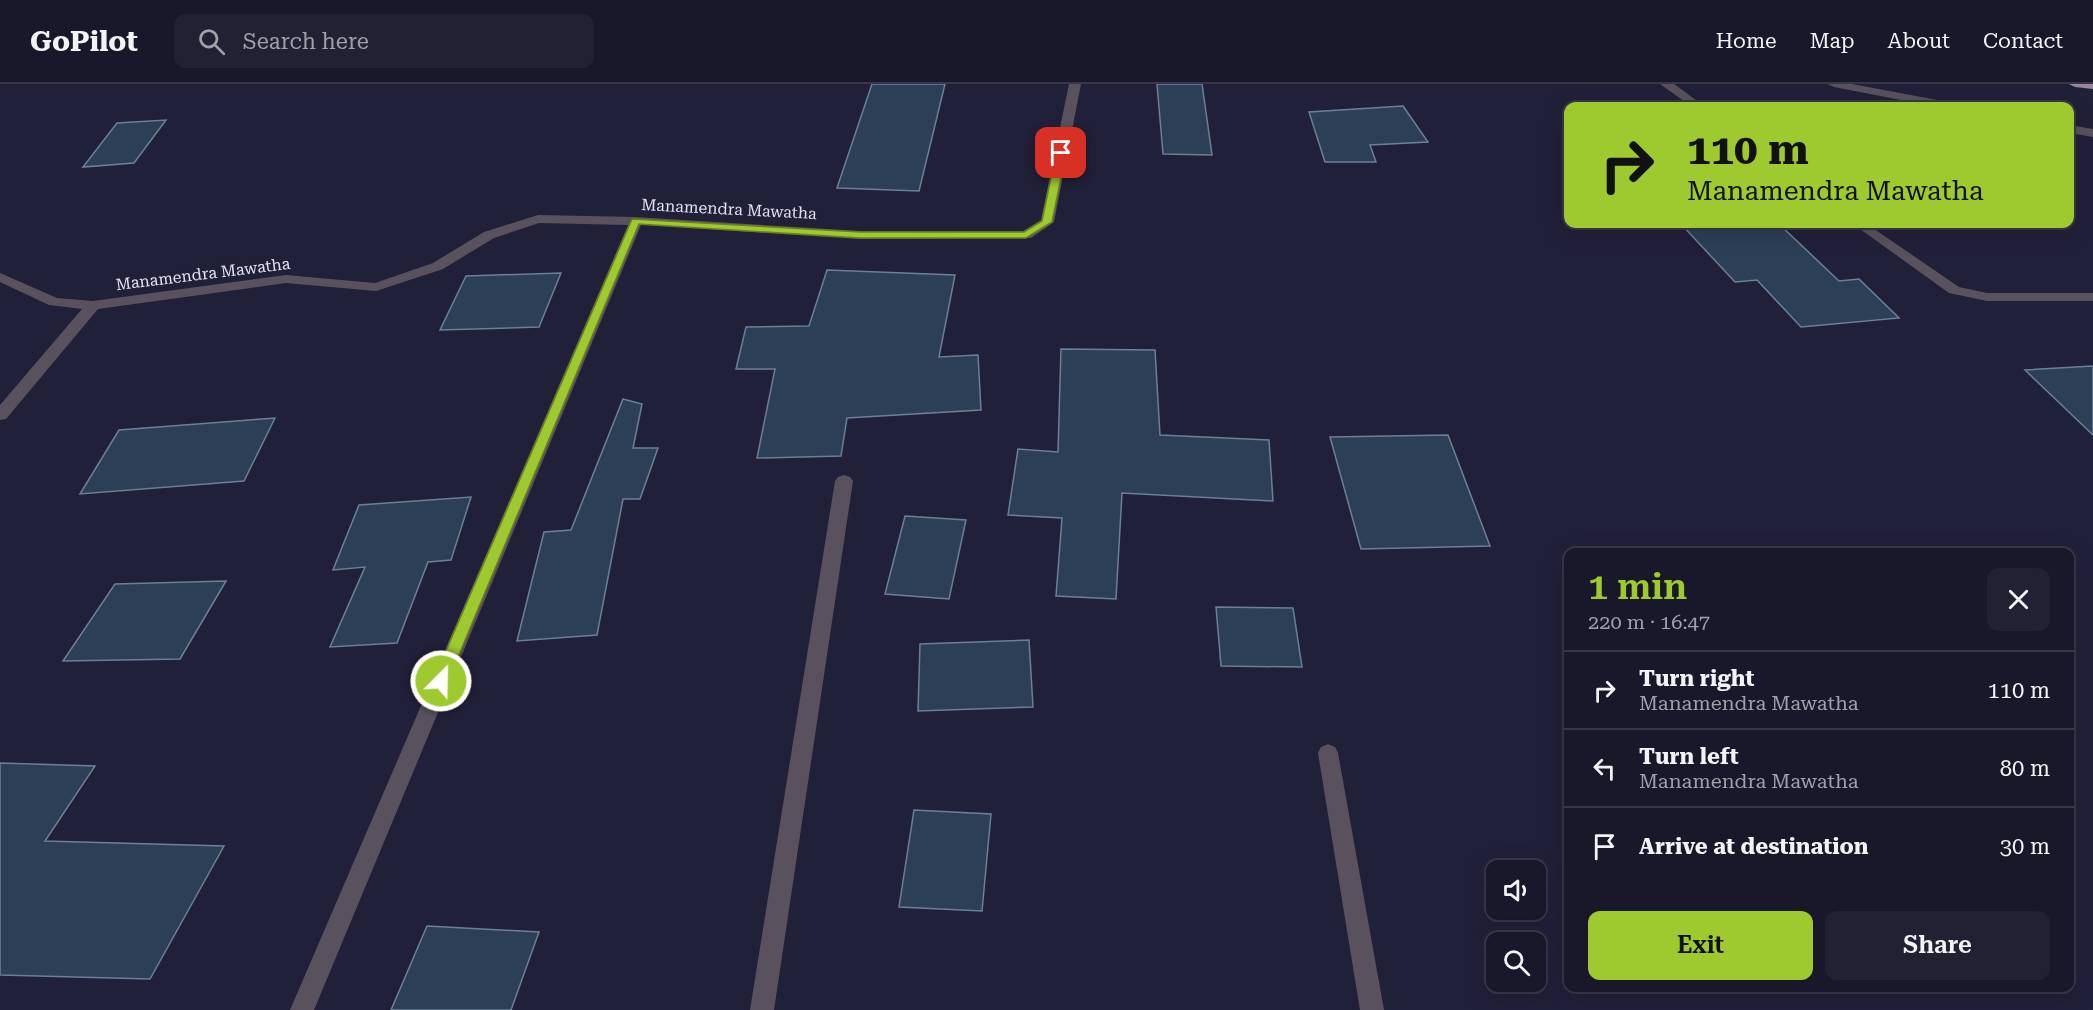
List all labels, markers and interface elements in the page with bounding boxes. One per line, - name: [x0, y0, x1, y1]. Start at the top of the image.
- search box: [174, 14, 594, 68]
- text: GoPilot: [30, 25, 138, 58]
- icon: search: [195, 25, 228, 58]
- text: Search here: [243, 29, 369, 54]
- text: Home: [1716, 29, 1777, 53]
- text: Map: [1810, 29, 1855, 53]
- text: About: [1888, 29, 1950, 53]
- text: Contact: [1983, 29, 2063, 53]
- text: 110 m: [1687, 125, 1809, 174]
- icon: right: [1588, 126, 1666, 204]
- pin: [1035, 127, 1086, 178]
- icon: arrive: [1044, 136, 1077, 169]
- text: Manamendra Mawatha: [1687, 175, 1984, 207]
- street label: Manamendra Mawatha: [641, 195, 818, 223]
- street label: Manamendra Mawatha: [115, 254, 292, 294]
- text: 1 min: [1588, 566, 1687, 608]
- button: close: [1987, 568, 2050, 631]
- text: 220 m · 16:47: [1588, 610, 1710, 634]
- position arrow: [409, 649, 473, 713]
- text: Turn right: [1639, 666, 1754, 691]
- icon: right: [1588, 674, 1621, 707]
- text: 110 m: [1987, 678, 2050, 703]
- text: Manamendra Mawatha: [1639, 691, 1859, 715]
- text: Turn left: [1639, 744, 1739, 769]
- icon: left: [1588, 752, 1621, 785]
- text: 80 m: [2000, 756, 2050, 781]
- text: Manamendra Mawatha: [1639, 769, 1859, 793]
- icon: arrive: [1588, 830, 1621, 863]
- text: Arrive at destination: [1639, 834, 1868, 859]
- text: 30 m: [2000, 834, 2050, 859]
- map controls: [1486, 860, 1546, 992]
- button: sound: [1486, 860, 1546, 920]
- button: Exit: [1588, 911, 1813, 980]
- button: Share: [1825, 911, 2050, 980]
- button: search: [1486, 932, 1546, 992]

